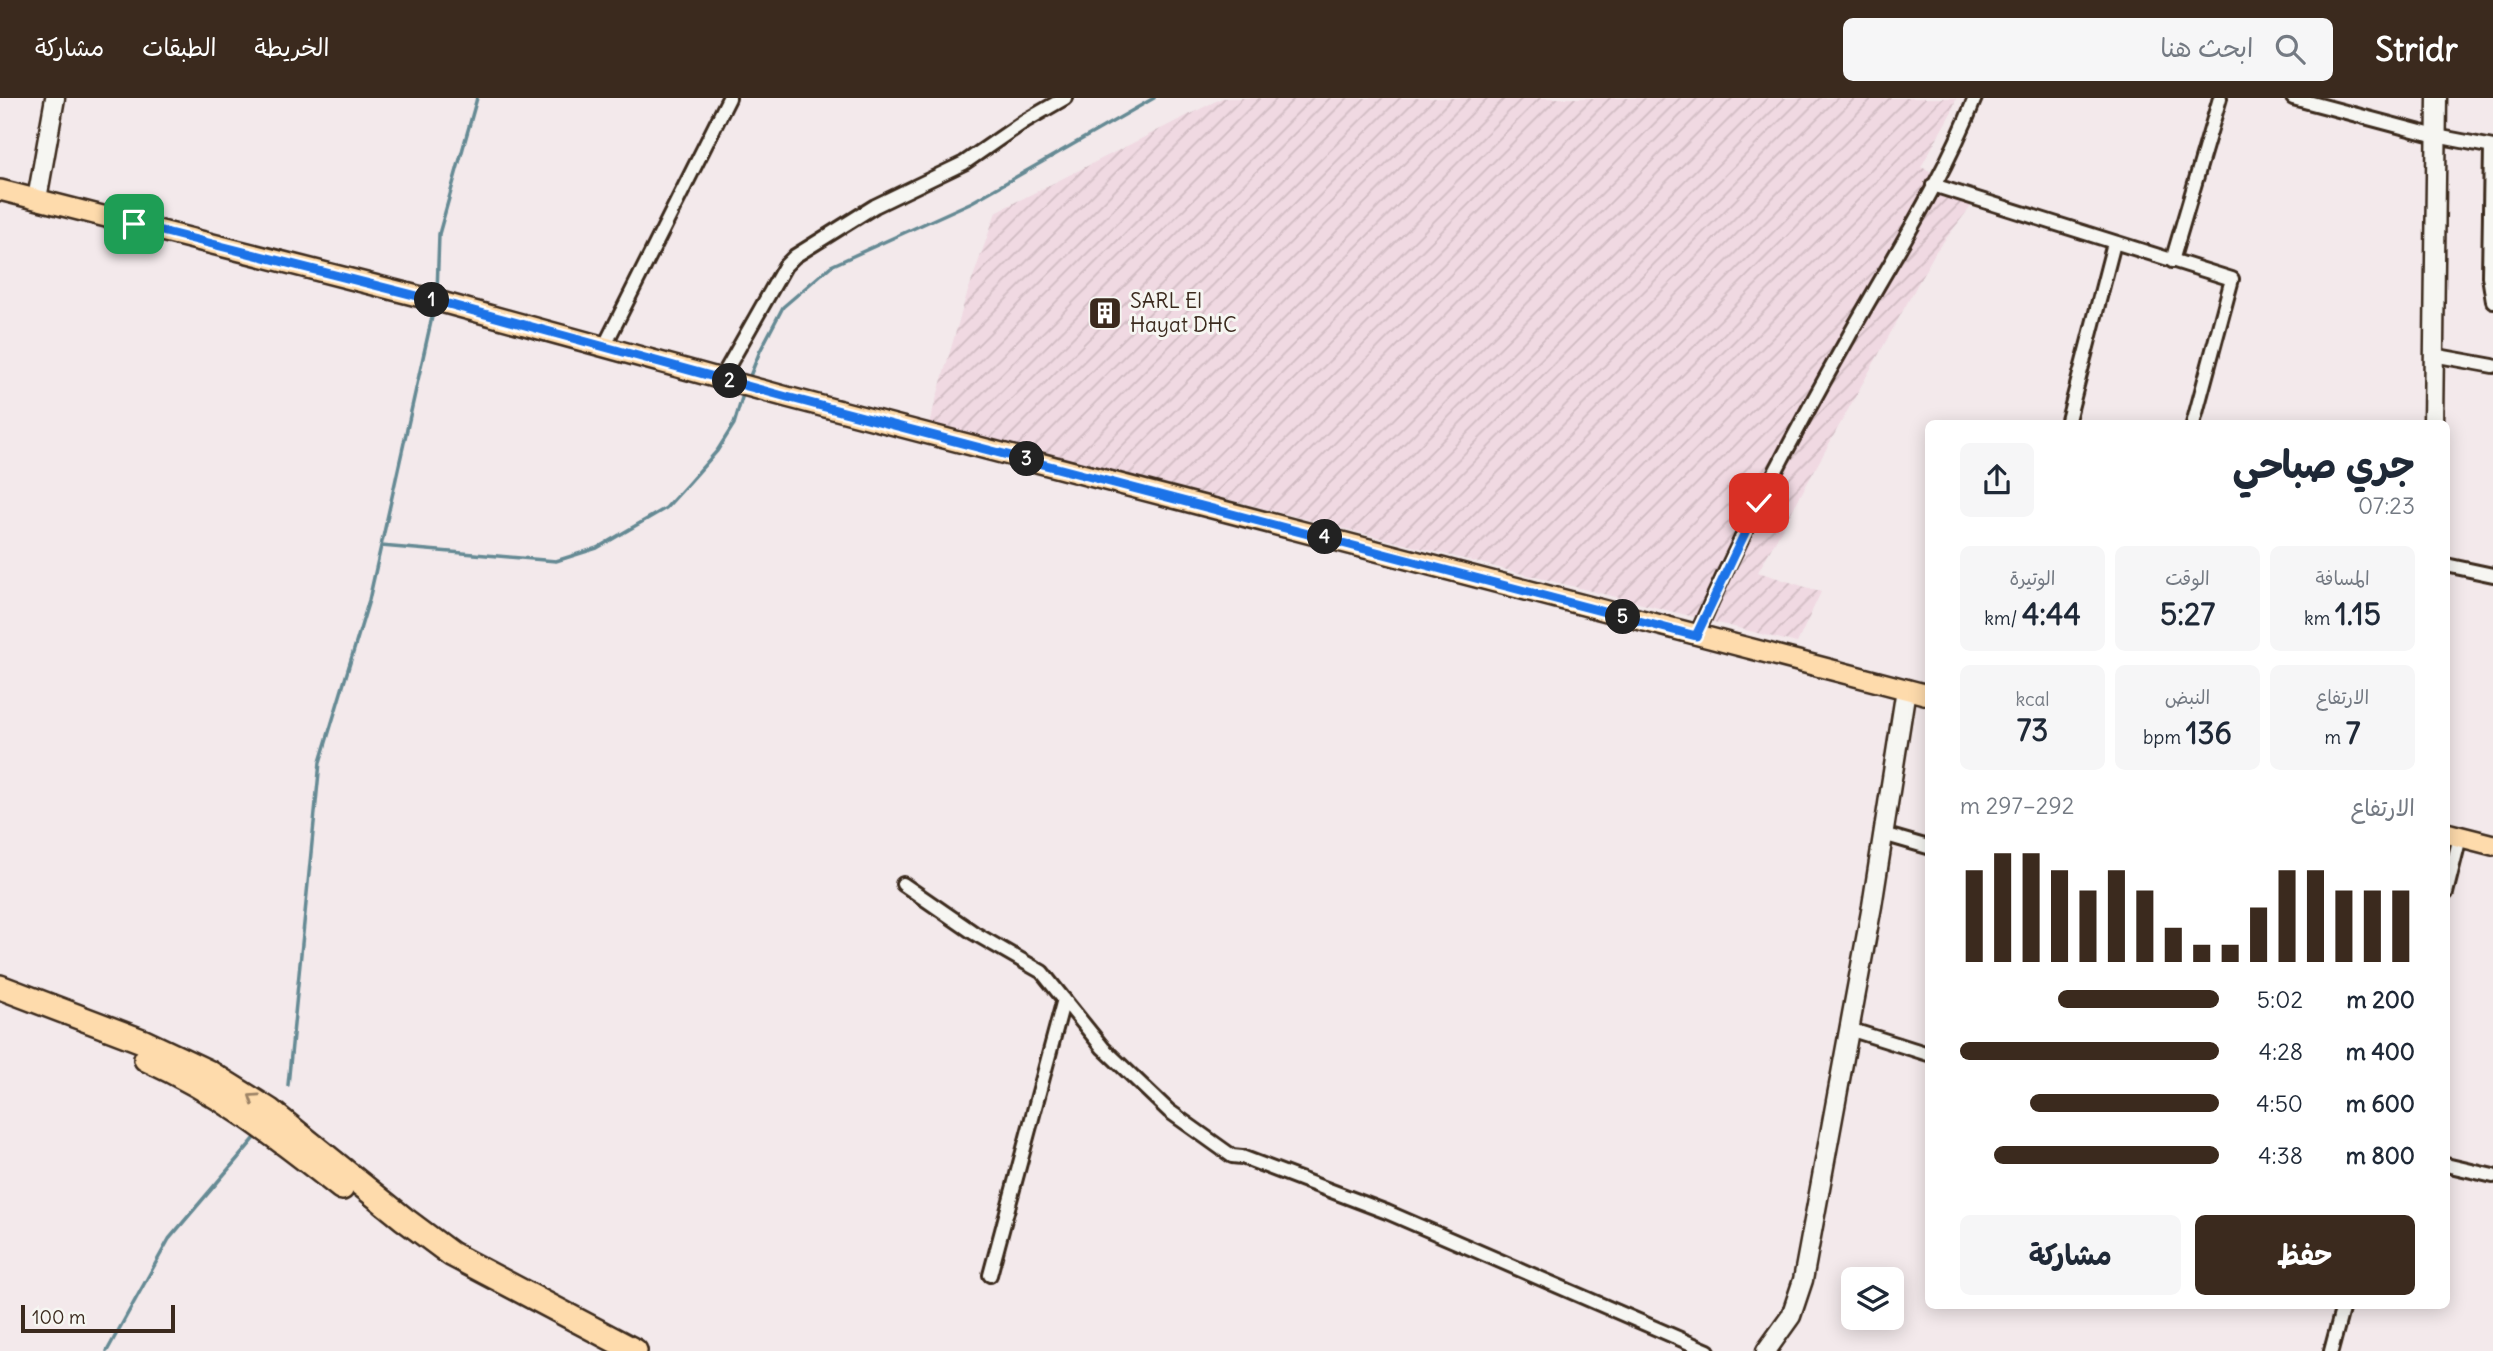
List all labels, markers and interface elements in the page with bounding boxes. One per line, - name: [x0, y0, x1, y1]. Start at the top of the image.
- search box: [1843, 18, 2333, 81]
- text: Stridr: [2375, 28, 2458, 70]
- icon: search: [2271, 30, 2309, 68]
- text: ابحث هنا: [2160, 31, 2253, 64]
- text: مشاركة: [35, 32, 104, 62]
- text: الطبقات: [142, 32, 217, 62]
- text: الخريطة: [255, 32, 329, 62]
- pin: [104, 194, 164, 254]
- icon: arrive: [115, 205, 153, 243]
- pin: 1: [414, 282, 450, 318]
- text: 1: [428, 287, 435, 311]
- place label: SARL El Hayat DHC: [1130, 287, 1237, 338]
- building icon: SARL El Hayat DHC: [1086, 294, 1124, 332]
- pin: 2: [712, 364, 748, 398]
- text: 2: [724, 368, 735, 392]
- text: جري صباحي: [2232, 441, 2415, 488]
- pin: 3: [1010, 442, 1044, 476]
- button: share: [1960, 443, 2034, 517]
- text: 3: [1021, 446, 1032, 470]
- pin: [1729, 473, 1789, 533]
- icon: check: [1740, 484, 1778, 522]
- text: 07:23: [2358, 491, 2415, 520]
- pin: 4: [1308, 520, 1342, 555]
- text: 4: [1319, 524, 1330, 548]
- text: الوتيرة: [2010, 566, 2055, 590]
- text: الوقت: [2165, 566, 2210, 590]
- text: المسافة: [2315, 566, 2370, 590]
- text: 4:44: [2022, 595, 2081, 633]
- text: 5:27: [2160, 595, 2215, 633]
- text: 1.15: [2335, 595, 2381, 633]
- pin: 5: [1606, 600, 1640, 634]
- text: 5: [1617, 604, 1628, 628]
- text: /km: [1984, 606, 2022, 630]
- text: km: [2304, 606, 2335, 630]
- text: النبض: [2165, 685, 2210, 709]
- text: الارتفاع: [2316, 685, 2369, 709]
- text: kcal: [2015, 687, 2050, 711]
- text: 73: [2017, 711, 2048, 749]
- text: 136: [2186, 714, 2232, 752]
- text: 7: [2346, 714, 2360, 752]
- text: bpm: [2143, 725, 2186, 749]
- text: m: [2325, 725, 2346, 749]
- text: 292–297 m: [1960, 791, 2074, 820]
- text: الارتفاع: [2351, 793, 2415, 822]
- text: 5:02: [2257, 985, 2303, 1014]
- text: 200 m: [2346, 985, 2415, 1014]
- text: 4:28: [2259, 1037, 2303, 1066]
- text: 400 m: [2346, 1037, 2415, 1066]
- text: 4:50: [2256, 1089, 2303, 1118]
- text: 600 m: [2346, 1089, 2415, 1118]
- one-way arrow: [248, 1094, 261, 1106]
- text: 4:38: [2258, 1141, 2303, 1170]
- text: 800 m: [2346, 1141, 2415, 1170]
- button: مشاركة: [1960, 1215, 2181, 1295]
- button: حفظ: [2195, 1215, 2415, 1295]
- map controls: [1841, 1267, 1904, 1330]
- button: layers: [1841, 1267, 1904, 1330]
- scale bar: [21, 1302, 175, 1334]
- text: 100 m: [32, 1305, 86, 1329]

